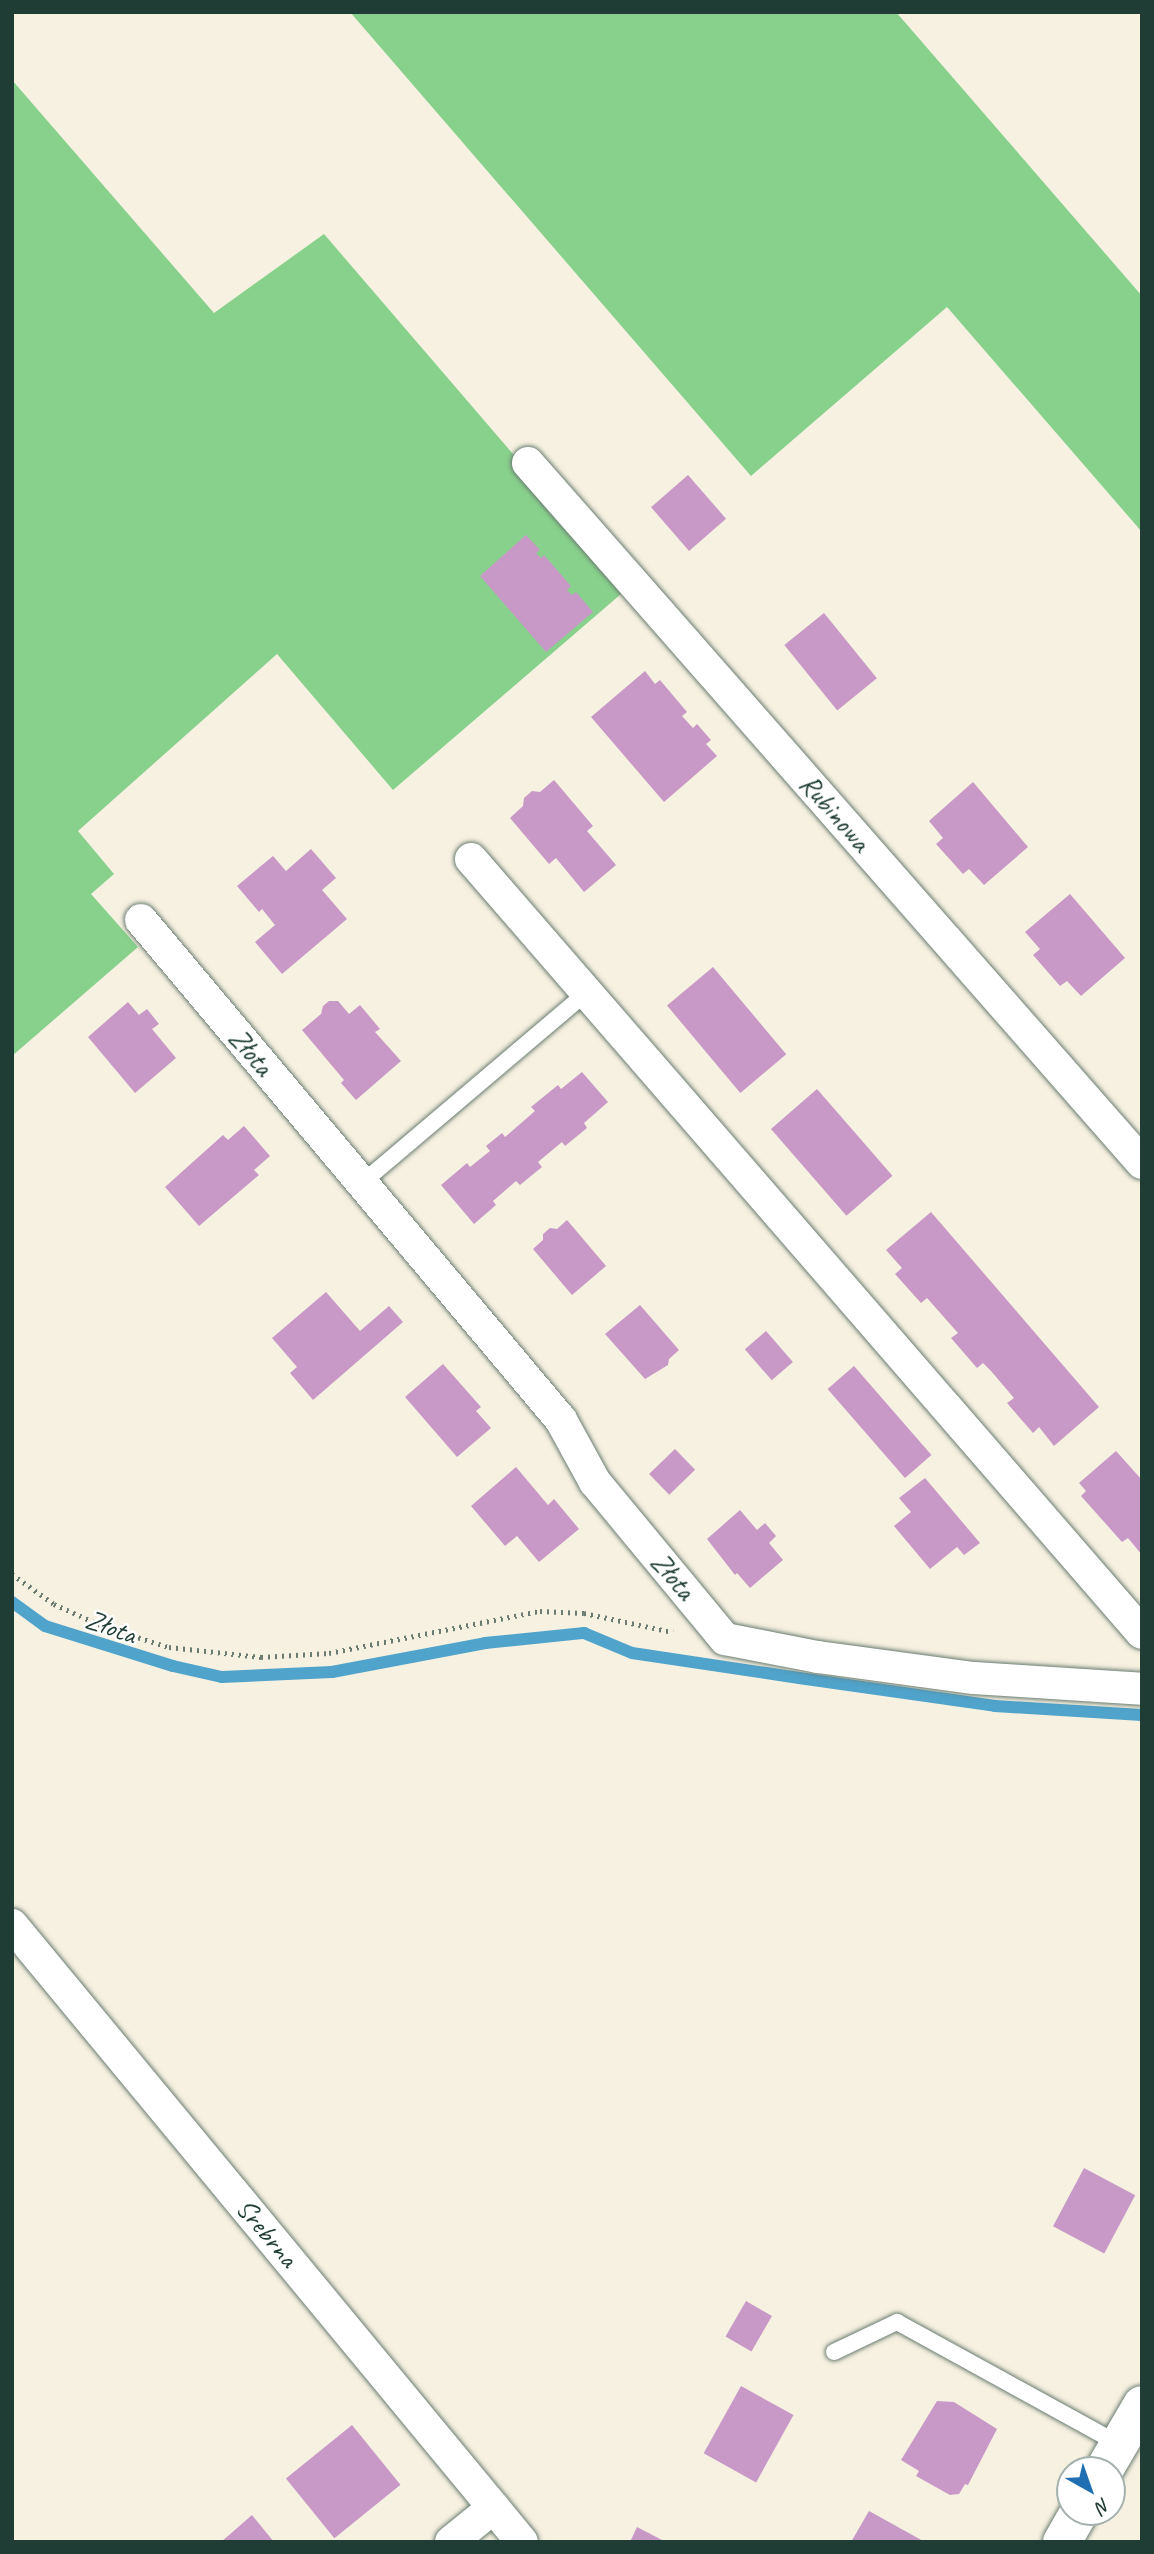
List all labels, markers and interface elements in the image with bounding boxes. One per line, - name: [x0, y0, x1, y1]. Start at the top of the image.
- street label: Rubinowa: [793, 768, 877, 858]
- street label: Złota: [222, 1022, 280, 1082]
- street label: Złota: [644, 1546, 702, 1606]
- street label: Złota: [81, 1602, 141, 1652]
- street label: Srebrna: [229, 2192, 305, 2274]
- north arrow: [1056, 2456, 1126, 2526]
- text: N: [1091, 2493, 1115, 2519]

